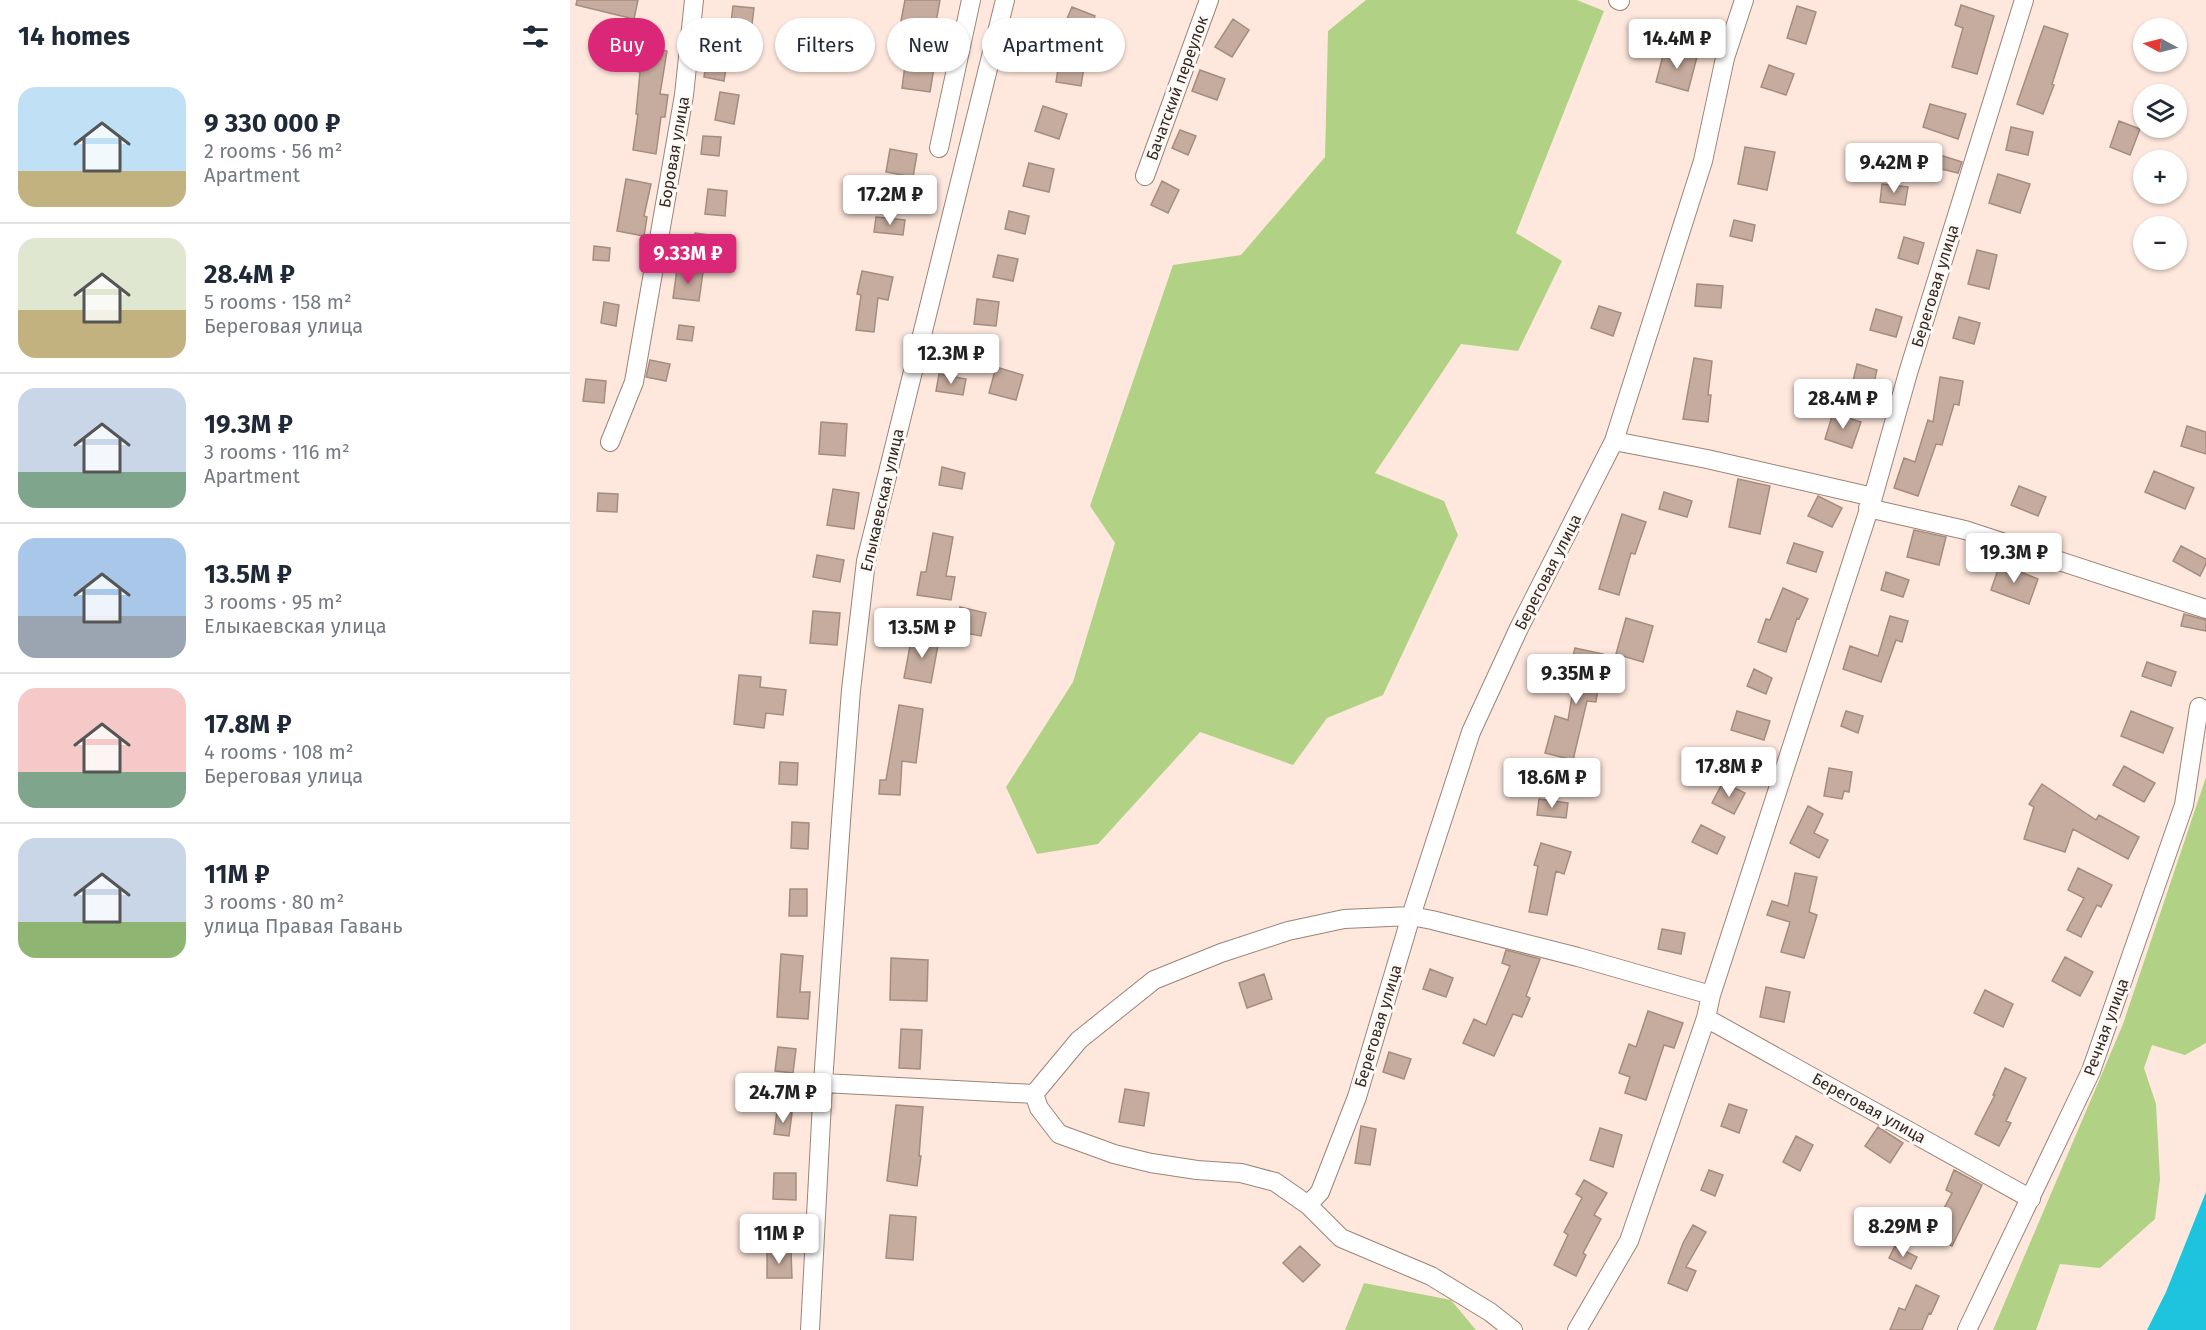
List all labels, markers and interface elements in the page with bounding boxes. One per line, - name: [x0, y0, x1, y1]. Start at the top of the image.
- street label: Бачатский переулок: [1142, 13, 1212, 163]
- chip: Buy: [588, 18, 665, 72]
- chip: Rent: [677, 18, 763, 72]
- chip: Filters: [775, 18, 875, 72]
- chip: New: [887, 18, 970, 72]
- chip: Apartment: [982, 18, 1125, 72]
- north arrow: [2133, 18, 2187, 72]
- map controls: [2133, 18, 2187, 270]
- pin: 14.4M ₽: [1622, 19, 1732, 70]
- icon: filters: [519, 20, 552, 53]
- text: 14 homes: [18, 21, 130, 52]
- text: 14.4M ₽: [1643, 26, 1711, 50]
- button: layers: [2133, 84, 2187, 138]
- street label: Боровая улица: [655, 95, 693, 209]
- text: 9 330 000 ₽: [204, 108, 340, 139]
- icon: home: [66, 111, 138, 183]
- text: 2 rooms · 56 m²: [204, 139, 343, 163]
- pin: 9.42M ₽: [1839, 143, 1949, 194]
- text: 9.42M ₽: [1859, 150, 1929, 174]
- button: +: [2133, 150, 2187, 204]
- text: Apartment: [204, 163, 300, 187]
- pin: 17.2M ₽: [835, 175, 945, 226]
- text: 17.2M ₽: [857, 182, 923, 206]
- button: −: [2133, 216, 2187, 270]
- street label: Береговая улица: [1907, 222, 1963, 350]
- pin: 9.33M ₽: [633, 234, 743, 285]
- text: 9.33M ₽: [653, 241, 723, 265]
- text: 28.4M ₽: [204, 259, 295, 290]
- icon: home: [66, 262, 138, 334]
- text: 5 rooms · 158 m²: [204, 290, 352, 314]
- text: Береговая улица: [204, 314, 363, 338]
- pin: 12.3M ₽: [896, 334, 1006, 385]
- text: 12.3M ₽: [917, 341, 985, 365]
- pin: 28.4M ₽: [1788, 379, 1898, 430]
- text: 28.4M ₽: [1808, 386, 1878, 410]
- text: 19.3M ₽: [204, 409, 293, 440]
- icon: home: [66, 412, 138, 484]
- street label: Елыкаевская улица: [856, 427, 908, 573]
- text: 3 rooms · 116 m²: [204, 440, 350, 464]
- text: Apartment: [204, 464, 300, 488]
- street label: Береговая улица: [1511, 511, 1585, 633]
- pin: 19.3M ₽: [1959, 533, 2069, 584]
- text: 19.3M ₽: [1980, 540, 2048, 564]
- text: 13.5M ₽: [204, 559, 292, 590]
- icon: home: [66, 562, 138, 634]
- text: 3 rooms · 95 m²: [204, 590, 343, 614]
- pin: 13.5M ₽: [867, 608, 977, 659]
- text: Елыкаевская улица: [204, 614, 387, 638]
- text: 13.5M ₽: [888, 615, 956, 639]
- pin: 9.35M ₽: [1521, 654, 1631, 705]
- text: 9.35M ₽: [1541, 661, 1611, 685]
- text: 17.8M ₽: [204, 709, 292, 740]
- icon: home: [66, 712, 138, 784]
- text: 4 rooms · 108 m²: [204, 740, 353, 764]
- pin: 17.8M ₽: [1674, 747, 1784, 798]
- text: 17.8M ₽: [1695, 754, 1763, 778]
- pin: 18.6M ₽: [1497, 758, 1607, 809]
- text: Береговая улица: [204, 764, 363, 788]
- text: 18.6M ₽: [1517, 765, 1587, 789]
- text: 11M ₽: [204, 859, 270, 890]
- icon: home: [66, 862, 138, 934]
- text: 3 rooms · 80 m²: [204, 890, 344, 914]
- text: улица Правая Гавань: [204, 914, 403, 938]
- street label: Береговая улица: [1350, 962, 1406, 1090]
- street label: Речная улица: [2080, 976, 2132, 1078]
- street label: Береговая улица: [1809, 1069, 1929, 1147]
- pin: 24.7M ₽: [728, 1073, 838, 1124]
- text: 24.7M ₽: [749, 1080, 817, 1104]
- pin: 8.29M ₽: [1848, 1207, 1958, 1258]
- pin: 11M ₽: [737, 1214, 821, 1265]
- text: 8.29M ₽: [1868, 1214, 1938, 1238]
- text: 11M ₽: [754, 1221, 804, 1245]

